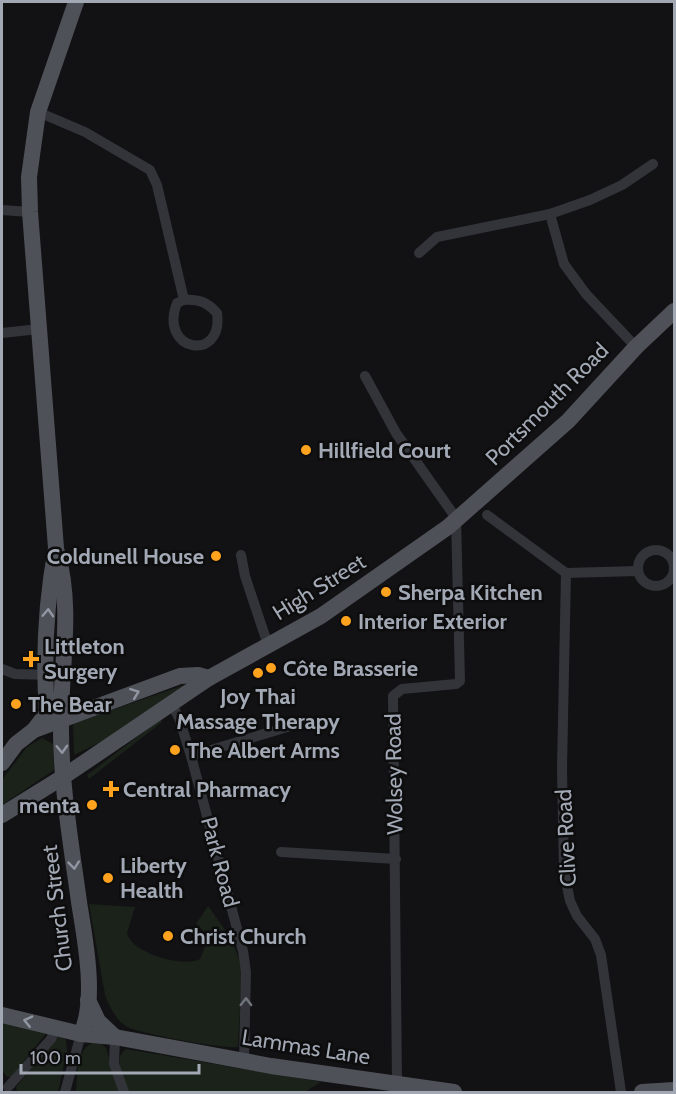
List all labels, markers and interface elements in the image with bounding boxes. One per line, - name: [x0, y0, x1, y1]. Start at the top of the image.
- street label: Portsmouth Road: [480, 337, 614, 471]
- place label: Hillfield Court: [318, 437, 451, 464]
- marker: Hillfield Court: [299, 443, 313, 457]
- place label: Coldunell House: [47, 543, 204, 570]
- street label: High Street: [268, 548, 371, 626]
- marker: Coldunell House: [209, 549, 223, 563]
- place label: Sherpa Kitchen: [398, 579, 543, 606]
- marker: Sherpa Kitchen: [379, 585, 393, 599]
- one-way arrow: [41, 608, 54, 617]
- place label: Interior Exterior: [358, 608, 507, 635]
- marker: Interior Exterior: [339, 614, 353, 628]
- place label: Littleton Surgery: [44, 633, 125, 685]
- marker: Littleton Surgery: [22, 650, 40, 668]
- place label: Côte Brasserie: [283, 655, 418, 682]
- marker: Côte Brasserie: [264, 661, 278, 675]
- marker: Joy Thai Massage Therapy: [251, 666, 265, 680]
- place label: Joy Thai Massage Therapy: [176, 683, 340, 735]
- one-way arrow: [129, 688, 140, 700]
- place label: The Bear: [28, 691, 113, 718]
- marker: The Bear: [9, 697, 23, 711]
- street label: Wolsey Road: [379, 713, 409, 835]
- place label: The Albert Arms: [187, 737, 340, 764]
- marker: The Albert Arms: [168, 743, 182, 757]
- one-way arrow: [55, 745, 68, 754]
- place label: Central Pharmacy: [123, 776, 291, 803]
- marker: Central Pharmacy: [104, 782, 118, 796]
- street label: Clive Road: [550, 788, 582, 888]
- place label: menta: [19, 792, 80, 819]
- marker: menta: [85, 798, 99, 812]
- street label: Park Road: [195, 814, 245, 910]
- street label: Church Street: [36, 843, 78, 973]
- place label: Liberty Health: [120, 852, 187, 904]
- one-way arrow: [68, 860, 80, 869]
- marker: Liberty Health: [101, 871, 115, 885]
- place label: Christ Church: [180, 923, 307, 950]
- marker: Christ Church: [161, 929, 175, 943]
- one-way arrow: [240, 998, 252, 1007]
- one-way arrow: [24, 1016, 34, 1029]
- street label: Lammas Lane: [240, 1024, 372, 1070]
- scale bar: [21, 1037, 200, 1075]
- text: 100 m: [30, 1047, 81, 1069]

